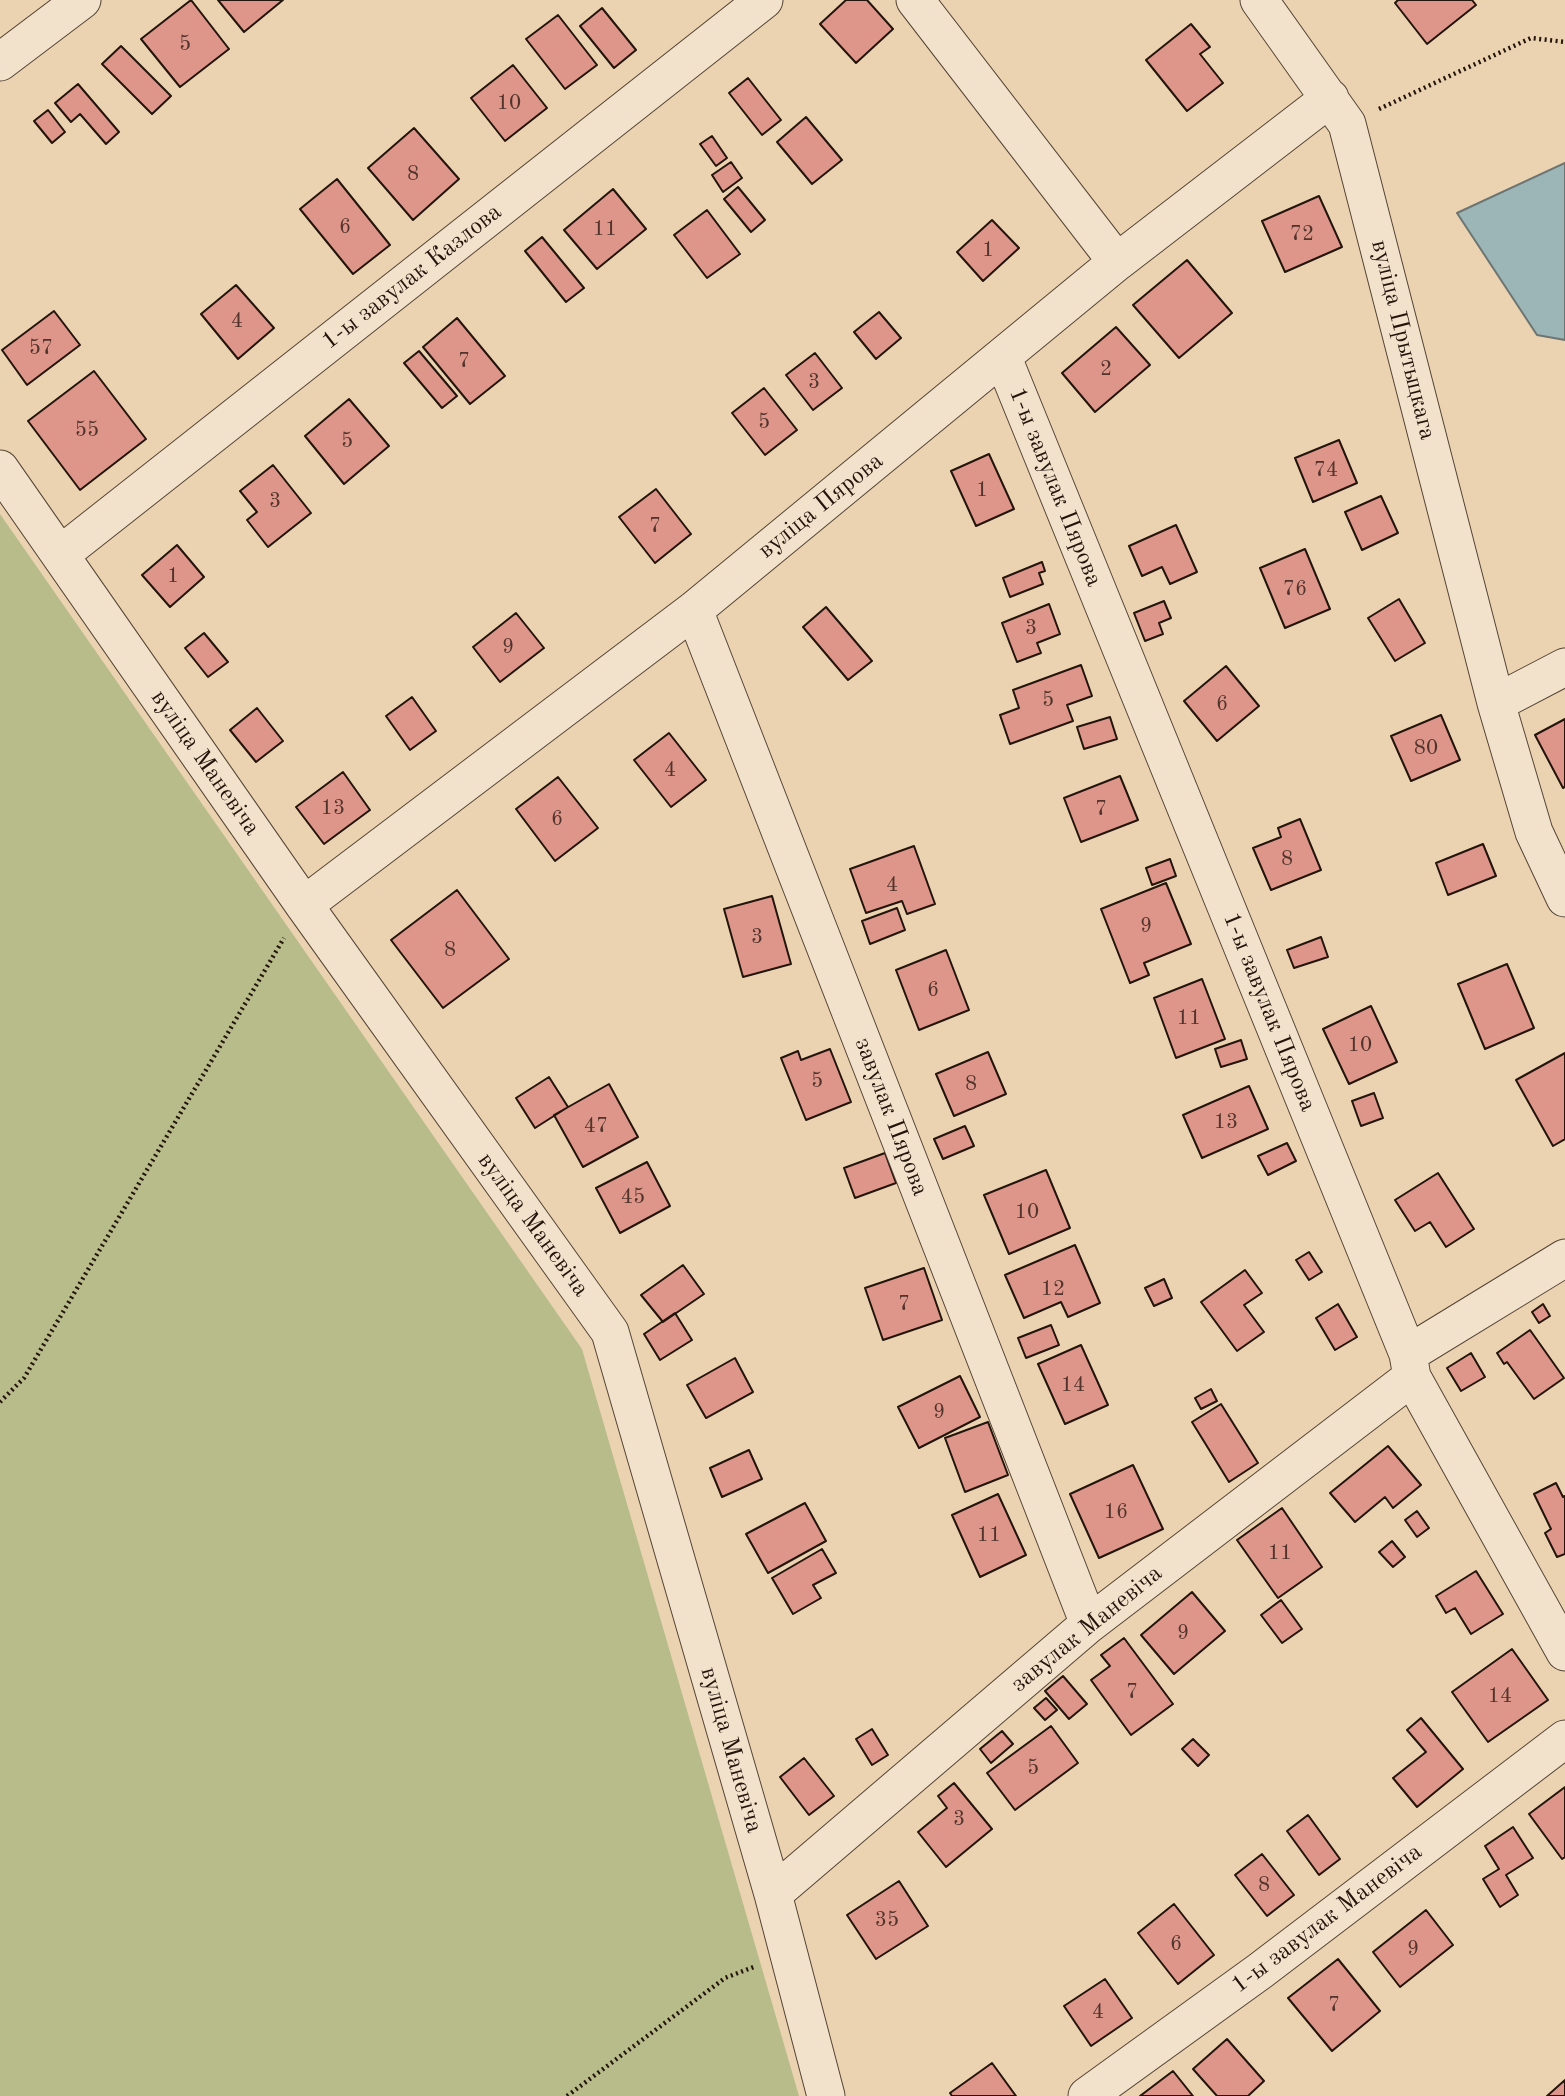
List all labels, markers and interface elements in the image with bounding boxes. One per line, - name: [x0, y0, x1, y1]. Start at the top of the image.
- house number: 5: [179, 31, 191, 57]
- house number: 10: [497, 90, 521, 116]
- house number: 8: [407, 161, 419, 187]
- street label: 1-ы завулак Казлова: [316, 198, 508, 356]
- house number: 6: [339, 214, 351, 240]
- house number: 11: [593, 216, 617, 242]
- house number: 72: [1290, 221, 1314, 247]
- house number: 1: [982, 237, 994, 263]
- street label: вуліца Прытыцкага: [1364, 237, 1442, 443]
- house number: 4: [231, 308, 243, 334]
- house number: 57: [29, 335, 53, 361]
- house number: 7: [458, 348, 470, 374]
- house number: 2: [1100, 356, 1112, 382]
- house number: 3: [808, 369, 820, 395]
- street label: 1-ы завулак Пярова: [1002, 383, 1108, 591]
- house number: 5: [758, 409, 770, 435]
- house number: 55: [75, 417, 99, 443]
- house number: 5: [341, 428, 353, 454]
- street label: вуліца Пярова: [753, 447, 889, 565]
- house number: 74: [1314, 457, 1338, 483]
- house number: 1: [976, 477, 988, 503]
- house number: 3: [269, 488, 281, 514]
- house number: 7: [649, 513, 661, 539]
- house number: 1: [167, 563, 179, 589]
- house number: 76: [1283, 576, 1307, 602]
- house number: 3: [1025, 615, 1037, 641]
- house number: 9: [502, 634, 514, 660]
- street label: вуліца Маневіча: [144, 685, 266, 841]
- house number: 5: [1042, 687, 1054, 713]
- house number: 6: [1216, 691, 1228, 717]
- house number: 80: [1414, 735, 1438, 761]
- house number: 4: [664, 757, 676, 783]
- house number: 13: [321, 795, 345, 821]
- house number: 7: [1095, 796, 1107, 822]
- house number: 6: [551, 806, 563, 832]
- house number: 8: [1281, 846, 1293, 872]
- house number: 4: [886, 872, 898, 898]
- street label: 1-ы завулак Пярова: [1216, 908, 1322, 1116]
- house number: 9: [1140, 913, 1152, 939]
- house number: 3: [751, 924, 763, 950]
- house number: 8: [444, 937, 456, 963]
- house number: 6: [927, 977, 939, 1003]
- house number: 11: [1177, 1005, 1201, 1031]
- house number: 10: [1348, 1032, 1372, 1058]
- street label: завулак Пярова: [848, 1034, 934, 1200]
- house number: 5: [811, 1068, 823, 1094]
- house number: 8: [965, 1071, 977, 1097]
- house number: 13: [1214, 1109, 1238, 1135]
- house number: 47: [584, 1113, 608, 1139]
- street label: вуліца Маневіча: [471, 1147, 595, 1303]
- house number: 45: [621, 1184, 645, 1210]
- house number: 10: [1015, 1199, 1039, 1225]
- house number: 12: [1041, 1276, 1065, 1302]
- house number: 7: [898, 1291, 910, 1317]
- house number: 14: [1061, 1372, 1085, 1398]
- house number: 9: [933, 1399, 945, 1425]
- house number: 16: [1104, 1499, 1128, 1525]
- house number: 11: [977, 1522, 1001, 1548]
- house number: 11: [1268, 1540, 1292, 1566]
- street label: завулак Маневіча: [1006, 1559, 1168, 1699]
- house number: 9: [1177, 1620, 1189, 1646]
- street label: вуліца Маневіча: [694, 1664, 768, 1836]
- house number: 7: [1126, 1679, 1138, 1705]
- house number: 14: [1488, 1683, 1512, 1709]
- house number: 5: [1027, 1755, 1039, 1781]
- house number: 3: [953, 1806, 965, 1832]
- street label: 1-ы завулак Маневіча: [1226, 1838, 1428, 2000]
- house number: 8: [1258, 1872, 1270, 1898]
- house number: 35: [875, 1907, 899, 1933]
- house number: 6: [1170, 1931, 1182, 1957]
- house number: 9: [1407, 1936, 1419, 1962]
- house number: 7: [1328, 1992, 1340, 2018]
- house number: 4: [1092, 1999, 1104, 2025]

